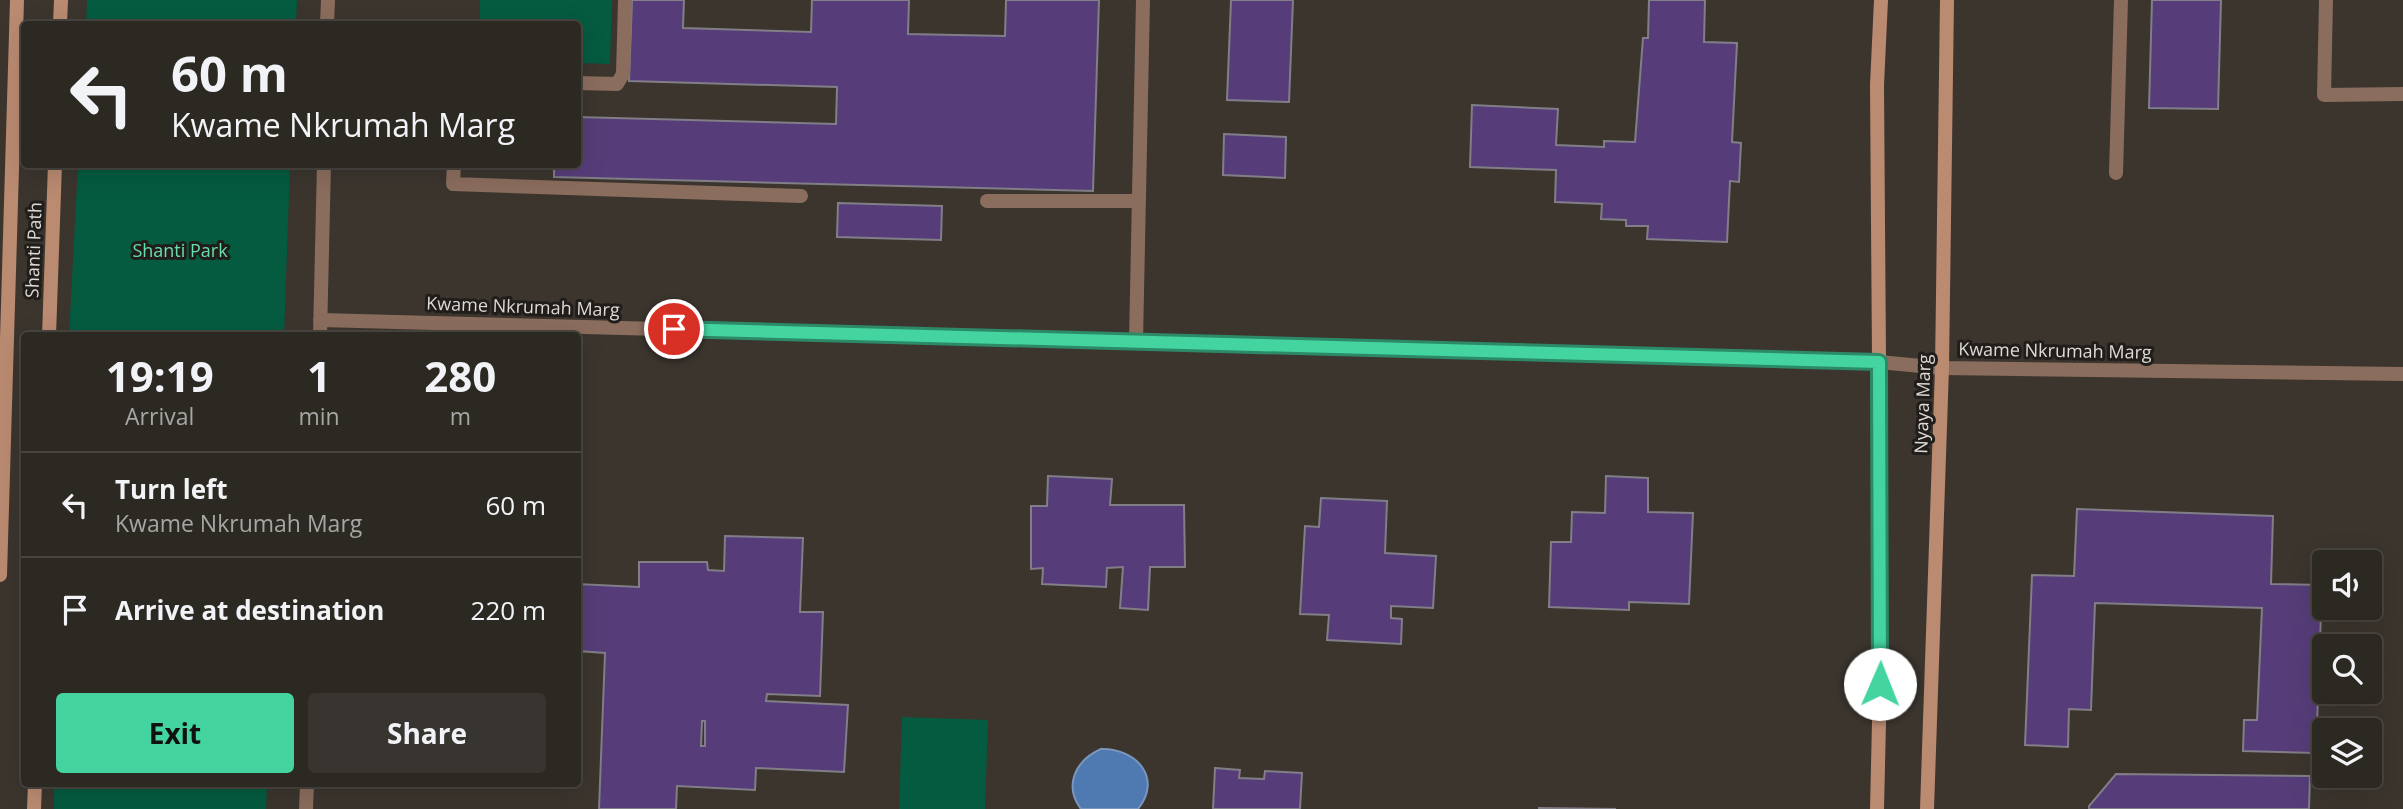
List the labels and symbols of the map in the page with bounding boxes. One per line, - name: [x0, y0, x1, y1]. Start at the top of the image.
- street label: Shanti Path: [19, 202, 47, 298]
- park label: Shanti Park: [132, 238, 228, 262]
- street label: Kwame Nkrumah Marg: [426, 291, 620, 321]
- pin: [644, 299, 704, 359]
- street label: Kwame Nkrumah Marg: [1958, 336, 2152, 364]
- street label: Nyaya Marg: [1908, 354, 1936, 454]
- position arrow: [1843, 647, 1917, 721]

